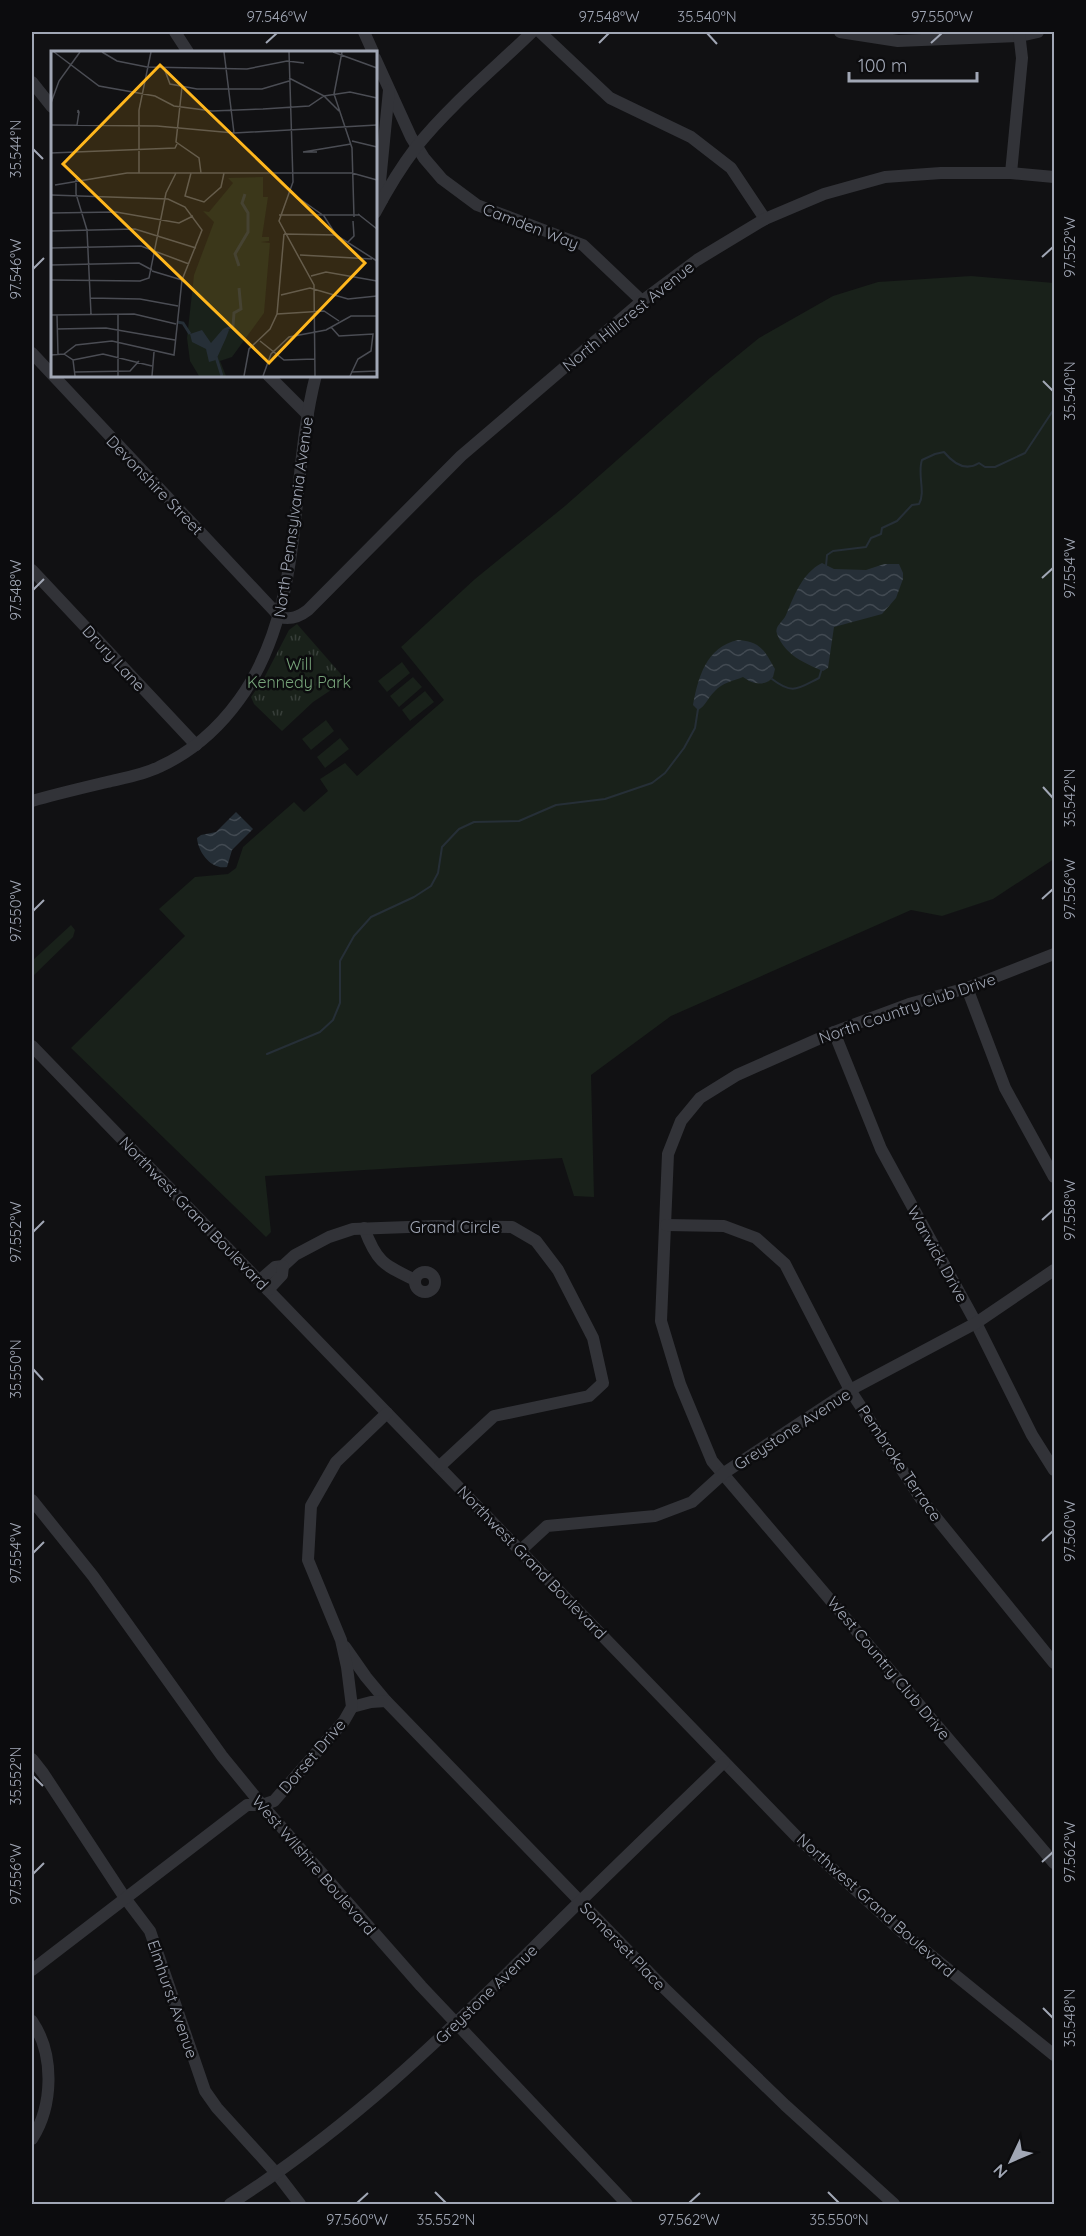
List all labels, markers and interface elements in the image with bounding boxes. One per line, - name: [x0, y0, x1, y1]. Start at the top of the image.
- text: 97.546°W: [246, 7, 308, 26]
- text: 97.548°W: [578, 7, 640, 26]
- text: 35.540°N: [677, 7, 737, 26]
- text: 97.550°W: [911, 7, 974, 26]
- scale bar: [849, 45, 976, 83]
- inset map: [51, 51, 376, 376]
- text: 100 m: [858, 54, 907, 77]
- text: 35.544°N: [6, 120, 25, 178]
- street label: Camden Way: [480, 199, 582, 253]
- text: 97.552°W: [1060, 216, 1079, 278]
- text: 97.546°W: [6, 238, 25, 300]
- street label: North Hillcrest Avenue: [558, 257, 698, 375]
- text: 35.540°N: [1060, 361, 1079, 421]
- street label: North Pennsylvania Avenue: [269, 415, 317, 619]
- street label: Devonshire Street: [102, 431, 208, 539]
- text: 97.554°W: [1060, 537, 1079, 599]
- text: 97.548°W: [6, 559, 25, 621]
- street label: Drury Lane: [78, 621, 150, 695]
- park label: Will Kennedy Park: [247, 654, 351, 692]
- text: 35.542°N: [1060, 769, 1079, 827]
- text: 97.556°W: [1060, 858, 1079, 920]
- text: 97.550°W: [6, 879, 25, 942]
- street label: North Country Club Drive: [816, 968, 998, 1048]
- street label: Northwest Grand Boulevard: [115, 1132, 273, 1294]
- text: 97.558°W: [1060, 1179, 1079, 1241]
- text: 97.552°W: [6, 1201, 25, 1263]
- street label: Warwick Drive: [903, 1202, 973, 1306]
- street label: Grand Circle: [410, 1217, 500, 1237]
- text: 35.550°N: [6, 1339, 25, 1399]
- street label: Greystone Avenue: [730, 1384, 854, 1474]
- street label: Pembroke Terrace: [854, 1401, 946, 1525]
- street label: Northwest Grand Boulevard: [453, 1481, 611, 1643]
- text: 97.560°W: [1060, 1499, 1079, 1562]
- text: 97.554°W: [6, 1522, 25, 1584]
- street label: West Country Club Drive: [823, 1592, 955, 1744]
- street label: Dorset Drive: [274, 1715, 350, 1797]
- text: 35.552°N: [6, 1747, 25, 1805]
- street label: West Wilshire Boulevard: [248, 1791, 380, 1939]
- text: 97.562°W: [1060, 1821, 1079, 1883]
- street label: Northwest Grand Boulevard: [793, 1829, 959, 1981]
- text: 97.556°W: [6, 1843, 25, 1905]
- street label: Somerset Place: [576, 1898, 670, 1994]
- street label: Elmhurst Avenue: [143, 1937, 203, 2061]
- street label: Greystone Avenue: [431, 1940, 541, 2048]
- text: 35.548°N: [1060, 1989, 1079, 2047]
- north arrow: [981, 2131, 1041, 2191]
- text: N: [989, 2160, 1011, 2183]
- text: 97.560°W: [326, 2210, 389, 2229]
- text: 35.552°N: [417, 2210, 475, 2229]
- text: 97.562°W: [658, 2210, 720, 2229]
- text: 35.550°N: [809, 2210, 869, 2229]

